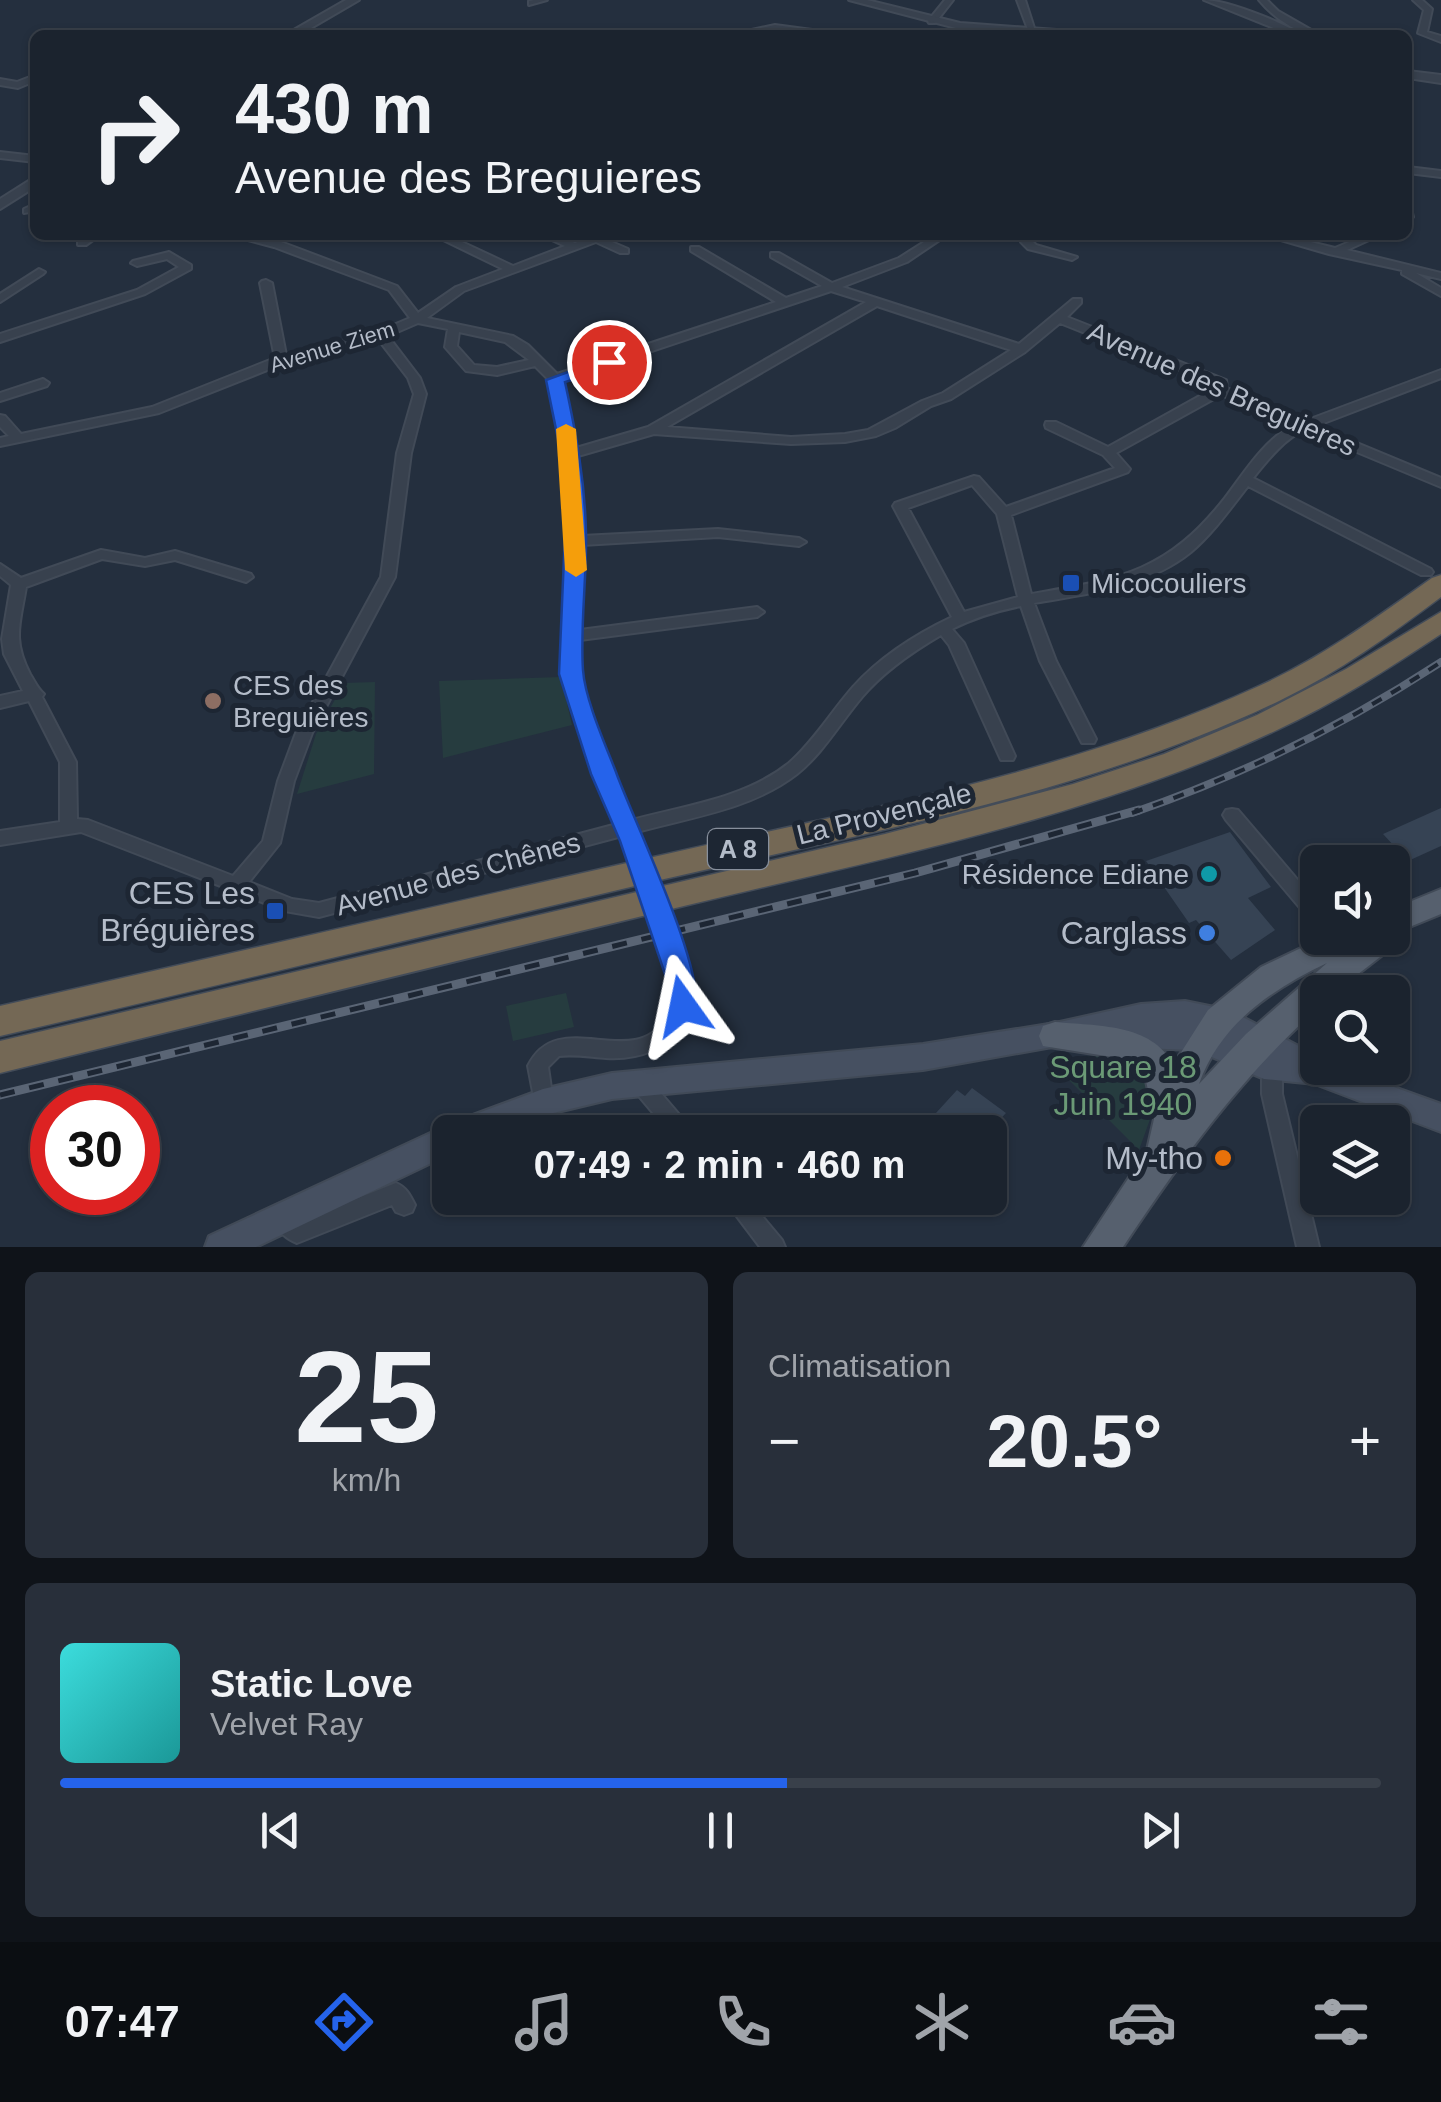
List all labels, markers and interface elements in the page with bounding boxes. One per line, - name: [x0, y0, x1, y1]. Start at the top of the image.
- icon: right: [70, 70, 200, 200]
- text: 430 m: [235, 70, 433, 148]
- text: Avenue des Breguieres: [235, 152, 702, 203]
- street label: Avenue Ziem: [267, 316, 397, 378]
- street label: Avenue des Breguieres: [1083, 316, 1361, 462]
- pin: [567, 320, 652, 405]
- icon: arrive: [582, 335, 637, 390]
- place label: Micocouliers: [1091, 568, 1247, 599]
- marker: Micocouliers: [1060, 572, 1082, 594]
- place label: CES des Breguières: [233, 670, 368, 733]
- marker: CES des Breguières: [202, 690, 224, 712]
- street label: La Provençale: [793, 777, 975, 851]
- street label: Avenue des Chênes: [332, 826, 584, 922]
- road number: A 8: [708, 829, 768, 869]
- map controls: [1300, 845, 1410, 1215]
- button: sound: [1300, 845, 1410, 955]
- place label: Résidence Ediane: [962, 859, 1189, 890]
- marker: Résidence Ediane: [1198, 863, 1220, 885]
- place label: CES Les Bréguières: [100, 875, 255, 948]
- marker: CES Les Bréguières: [264, 900, 286, 922]
- place label: Carglass: [1061, 915, 1187, 951]
- marker: Carglass: [1196, 922, 1218, 944]
- position arrow: [631, 954, 735, 1058]
- button: search: [1300, 975, 1410, 1085]
- park label: Square 18 Juin 1940: [1049, 1049, 1197, 1122]
- speed limit sign: 30: [30, 1085, 160, 1215]
- button: layers: [1300, 1105, 1410, 1215]
- place label: My-tho: [1105, 1140, 1203, 1176]
- text: 07:49 · 2 min · 460 m: [534, 1144, 905, 1186]
- marker: My-tho: [1212, 1147, 1234, 1169]
- text: 25: [294, 1324, 439, 1470]
- text: Climatisation: [768, 1348, 951, 1384]
- text: 20.5°: [987, 1399, 1162, 1483]
- text: −: [768, 1410, 800, 1472]
- text: +: [1349, 1410, 1381, 1472]
- text: km/h: [332, 1462, 401, 1498]
- text: Static Love: [210, 1663, 413, 1705]
- text: Velvet Ray: [210, 1706, 363, 1742]
- icon: previous: [253, 1803, 308, 1858]
- icon: pause: [693, 1803, 748, 1858]
- icon: next: [1133, 1803, 1188, 1858]
- icon: directions: [309, 1987, 379, 2057]
- icon: music: [509, 1987, 579, 2057]
- icon: phone: [708, 1987, 778, 2057]
- icon: climate: [907, 1987, 977, 2057]
- icon: car: [1107, 1987, 1177, 2057]
- icon: filters: [1306, 1987, 1376, 2057]
- text: 07:47: [65, 1996, 180, 2047]

